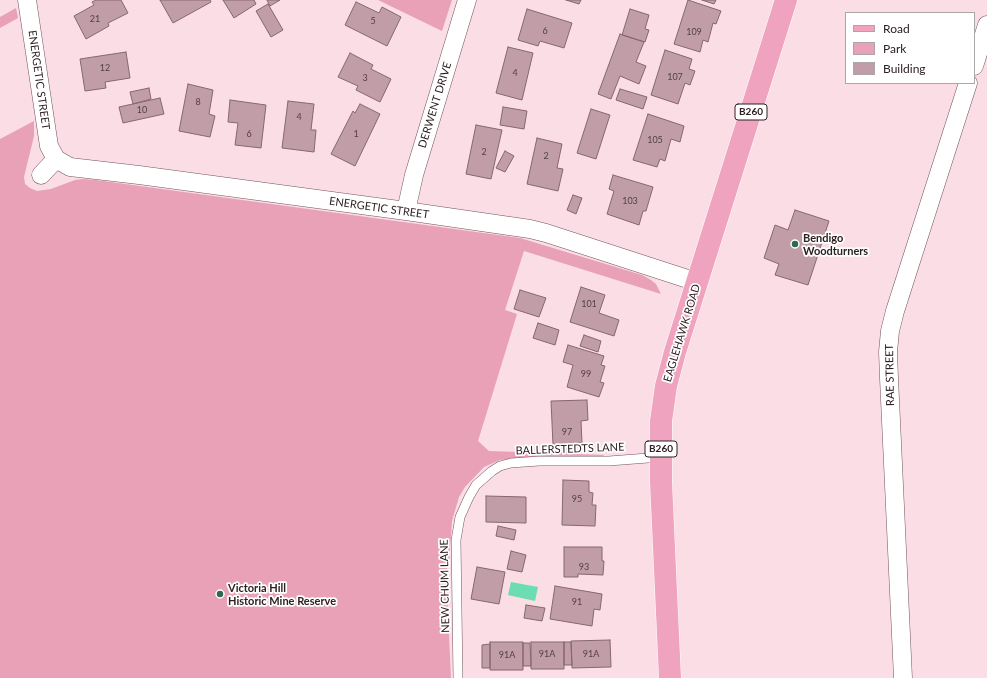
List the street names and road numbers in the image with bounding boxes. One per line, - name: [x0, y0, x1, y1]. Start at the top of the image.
- street label: ENERGETIC STREET: [25, 29, 53, 131]
- street label: DERWENT DRIVE: [416, 60, 454, 150]
- road number: B260: [735, 104, 767, 120]
- street label: ENERGETIC STREET: [328, 194, 430, 222]
- street label: EAGLEHAWK ROAD: [661, 282, 703, 384]
- street label: RAE STREET: [883, 344, 897, 406]
- street label: BALLERSTEDTS LANE: [515, 441, 625, 457]
- road number: B260: [645, 441, 677, 457]
- street label: NEW CHUM LANE: [438, 539, 452, 633]

